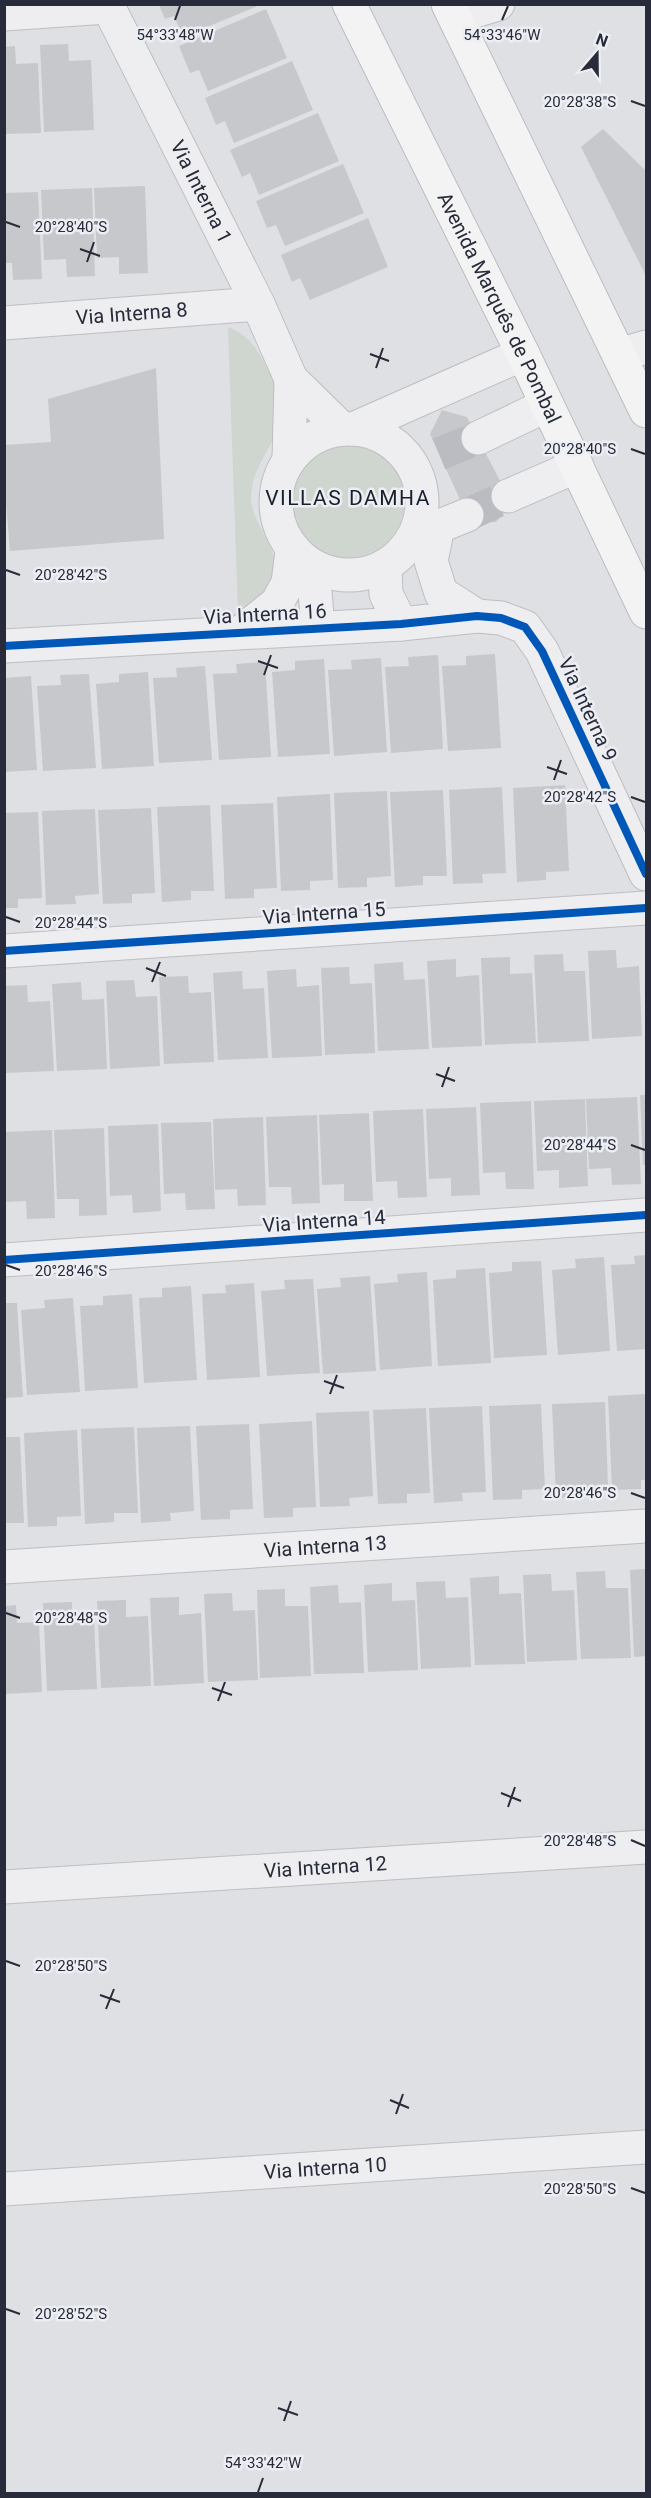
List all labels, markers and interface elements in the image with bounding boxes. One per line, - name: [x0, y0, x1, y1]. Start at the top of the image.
- north arrow: [567, 24, 627, 84]
- text: 54°33'48"W: [137, 26, 213, 44]
- text: 54°33'46"W: [464, 26, 540, 44]
- text: N: [593, 30, 611, 51]
- text: 20°28'38"S: [544, 93, 616, 111]
- street label: Via Interna 1: [166, 136, 237, 247]
- street label: Avenida Marquês de Pombal: [433, 188, 566, 427]
- text: 20°28'40"S: [35, 218, 107, 236]
- street label: Via Interna 8: [75, 297, 188, 330]
- text: 20°28'40"S: [544, 440, 616, 458]
- district label: VILLAS DAMHA: [265, 486, 431, 510]
- text: 20°28'42"S: [35, 566, 107, 584]
- street label: Via Interna 16: [203, 599, 327, 629]
- street label: Via Interna 9: [553, 653, 623, 765]
- text: 20°28'42"S: [544, 788, 616, 806]
- street label: Via Interna 15: [262, 897, 386, 929]
- text: 20°28'44"S: [35, 914, 107, 932]
- text: 20°28'44"S: [544, 1136, 616, 1154]
- street label: Via Interna 14: [262, 1205, 386, 1237]
- text: 20°28'46"S: [35, 1262, 107, 1280]
- text: 20°28'46"S: [544, 1484, 616, 1502]
- street label: Via Interna 13: [263, 1531, 388, 1562]
- text: 20°28'48"S: [35, 1609, 107, 1627]
- text: 20°28'48"S: [544, 1832, 616, 1850]
- street label: Via Interna 12: [263, 1851, 388, 1883]
- text: 20°28'50"S: [35, 1957, 107, 1975]
- street label: Via Interna 10: [263, 2152, 388, 2184]
- text: 20°28'50"S: [544, 2180, 616, 2198]
- text: 20°28'52"S: [35, 2305, 107, 2323]
- text: 54°33'42"W: [225, 2454, 301, 2472]

